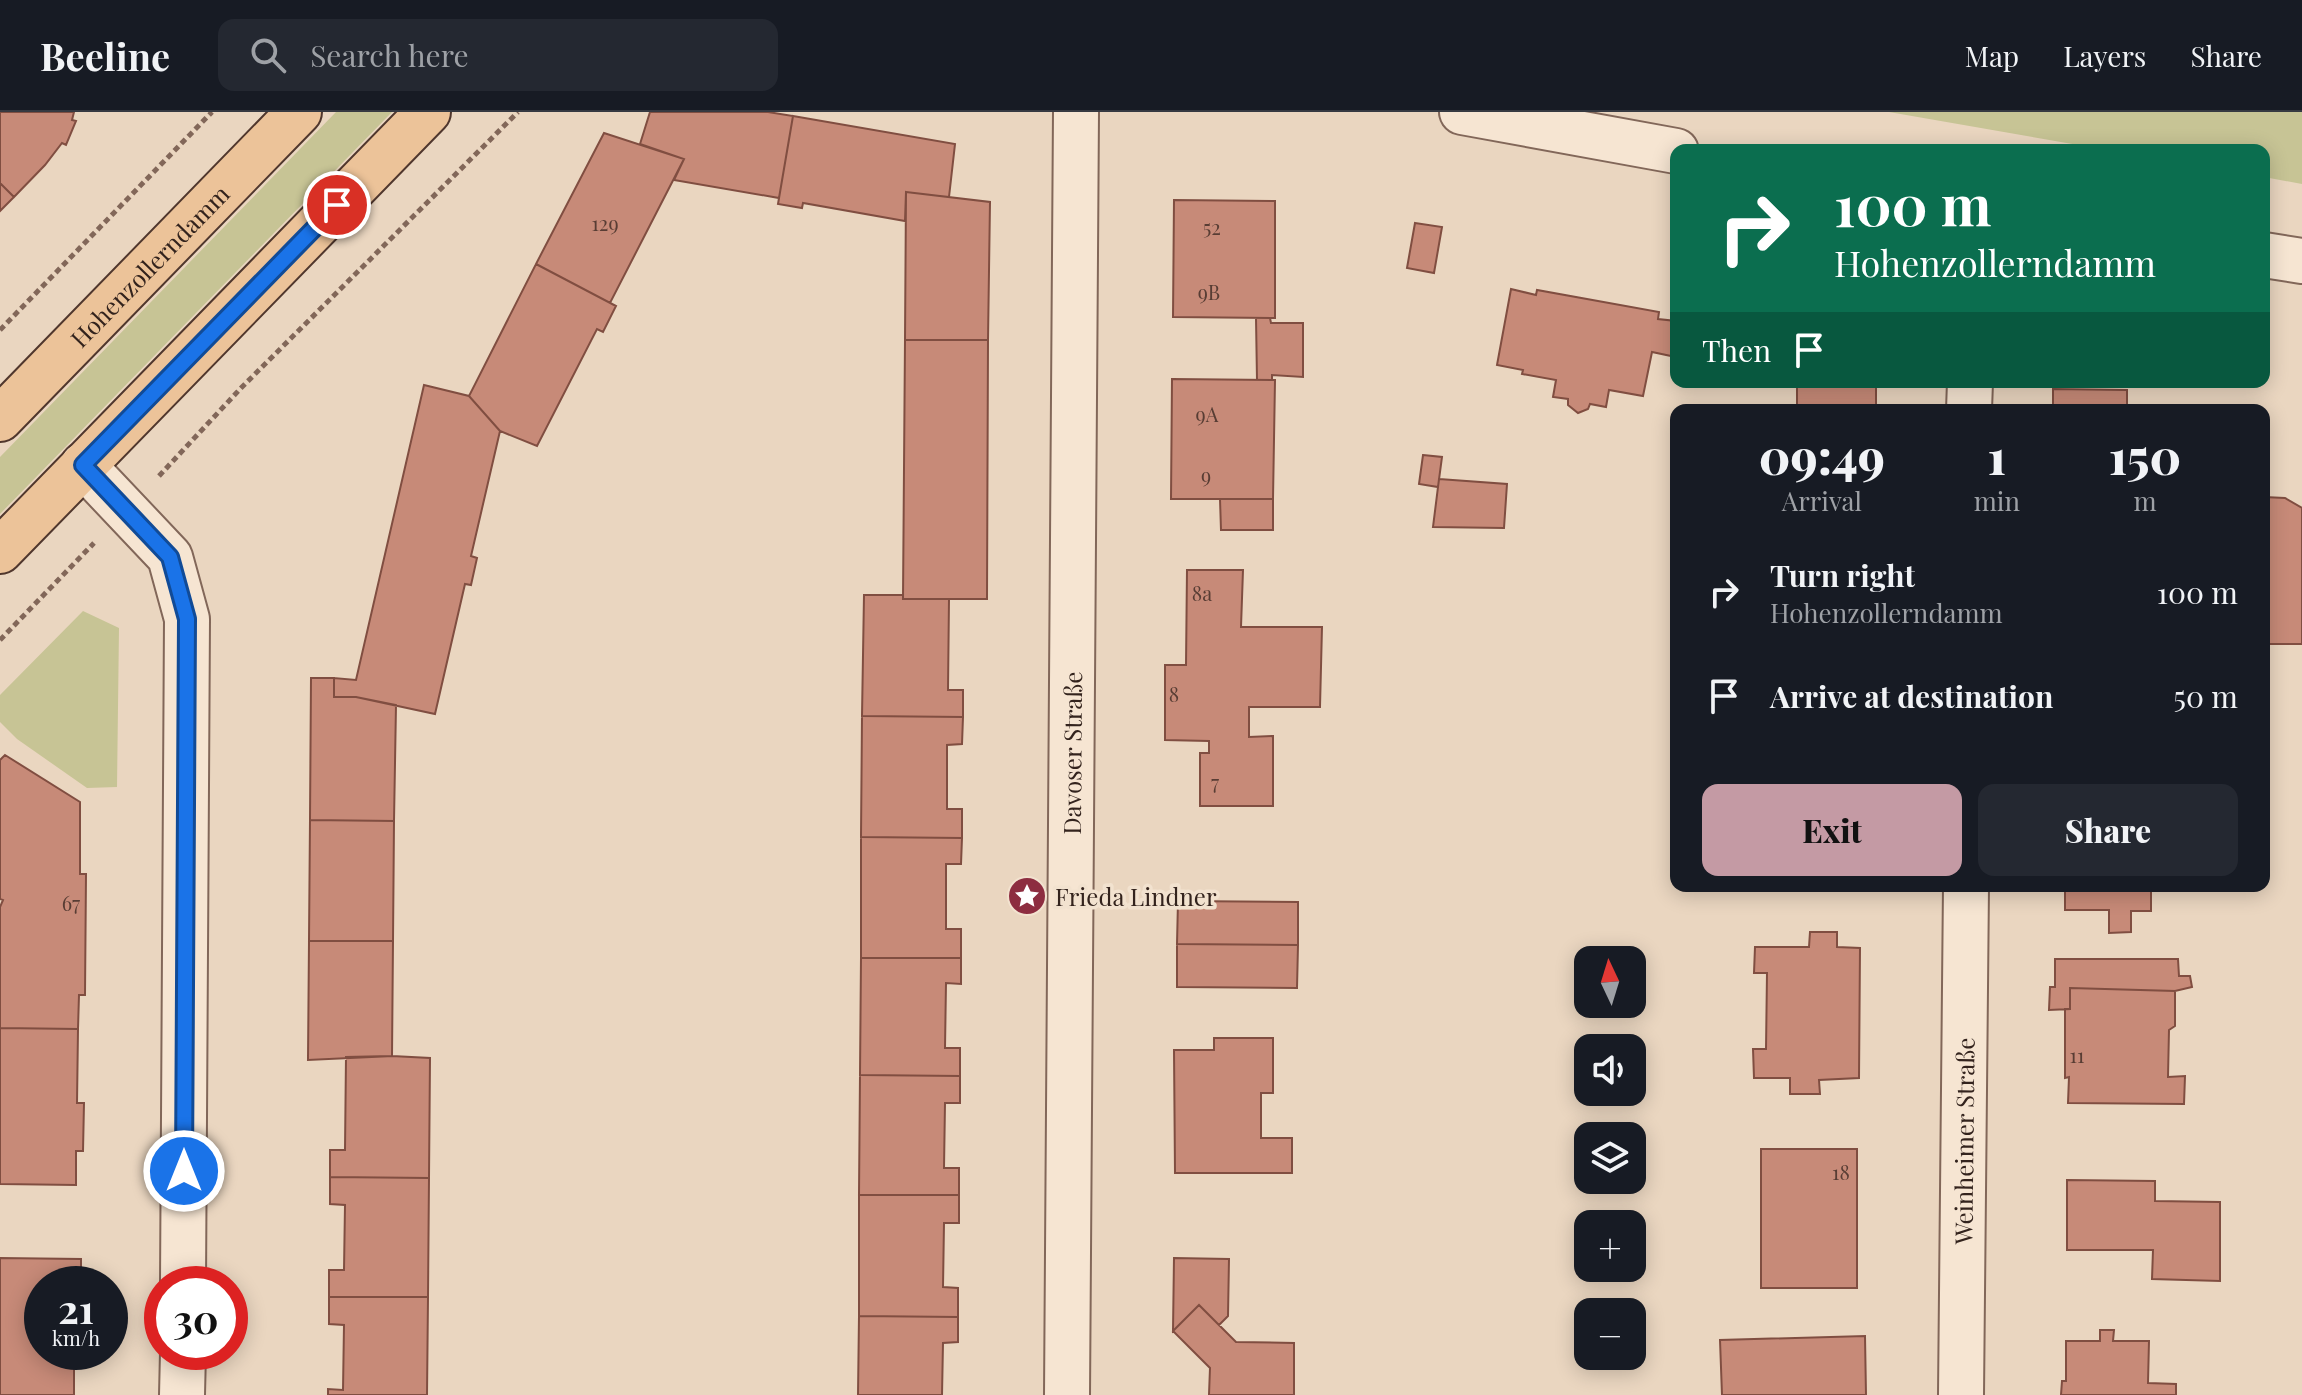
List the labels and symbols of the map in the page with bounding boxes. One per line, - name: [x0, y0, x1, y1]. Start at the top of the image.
- pin: [303, 171, 371, 239]
- street label: Hohenzollerndamm: [63, 178, 236, 354]
- house number: 129: [591, 209, 619, 236]
- house number: 52: [1203, 213, 1221, 240]
- house number: 9B: [1198, 278, 1220, 305]
- house number: 9A: [1196, 400, 1219, 427]
- house number: 9: [1201, 461, 1211, 488]
- house number: 8a: [1192, 579, 1212, 606]
- street label: Davoser Straße: [1055, 671, 1088, 835]
- house number: 8: [1169, 680, 1179, 707]
- house number: 7: [1211, 768, 1219, 795]
- place icon: Frieda Lindner: [1006, 875, 1048, 917]
- place label: Frieda Lindner: [1055, 880, 1217, 912]
- house number: 67: [62, 889, 80, 916]
- north arrow: [1574, 946, 1646, 1018]
- street label: Weinheimer Straße: [1946, 1037, 1981, 1246]
- house number: 11: [2070, 1041, 2084, 1068]
- position arrow: [142, 1129, 226, 1213]
- house number: 18: [1832, 1158, 1850, 1185]
- speed limit sign: 30: [144, 1266, 248, 1370]

